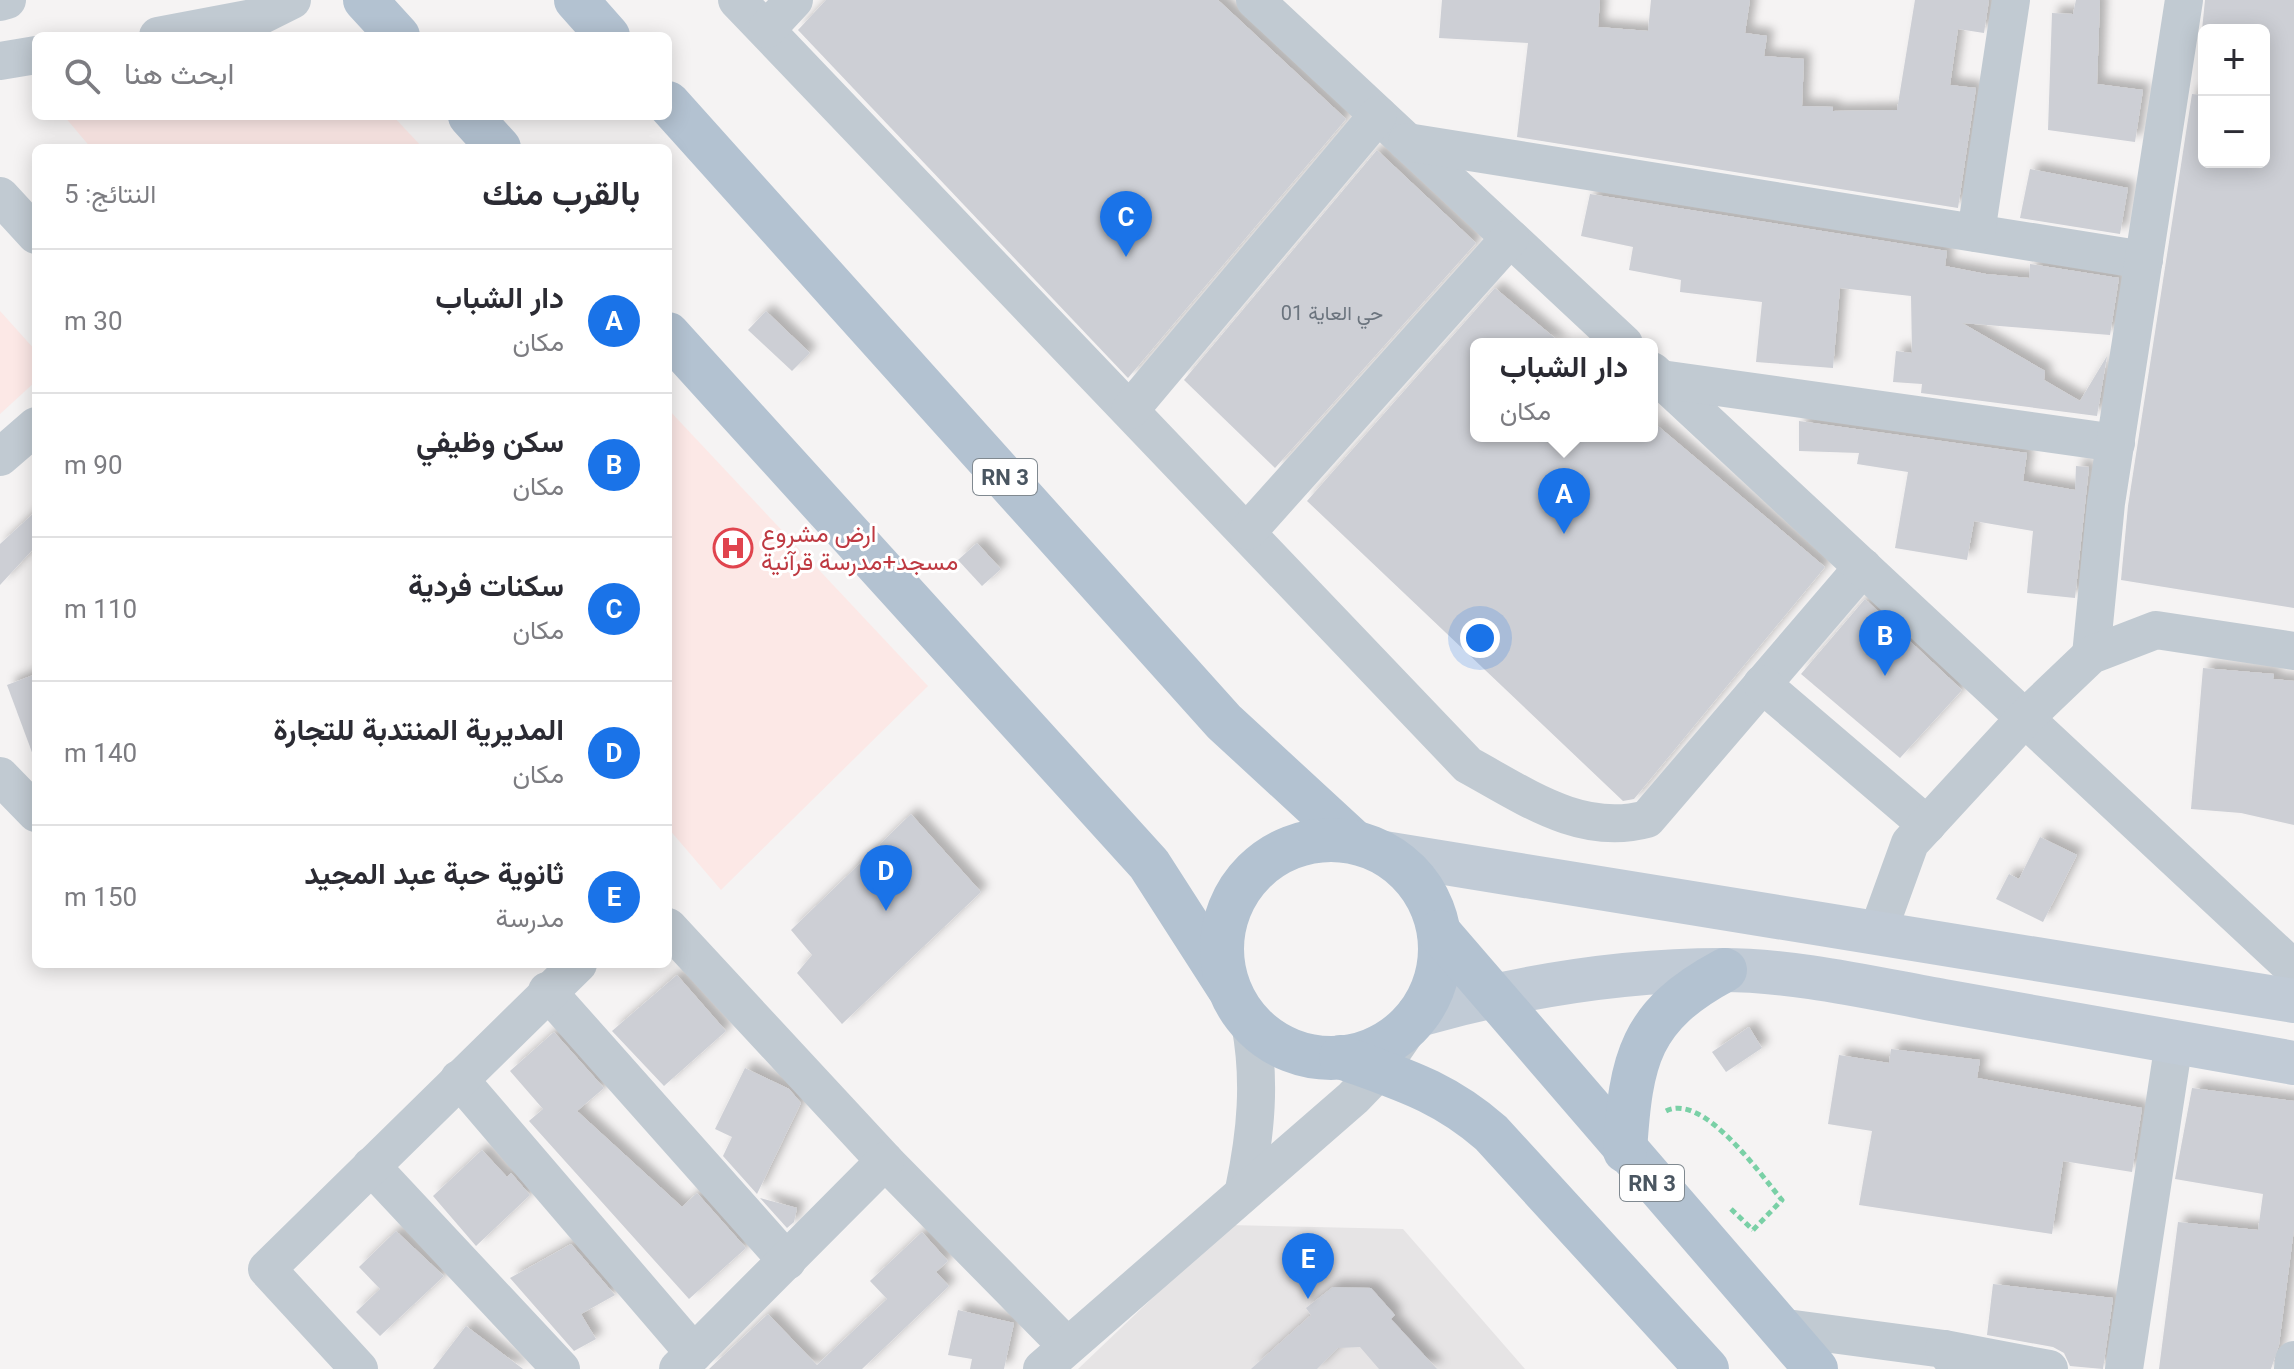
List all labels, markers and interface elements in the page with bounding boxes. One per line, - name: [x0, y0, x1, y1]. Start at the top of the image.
- map controls: [2198, 24, 2270, 168]
- button: +: [2198, 24, 2270, 96]
- search box: [32, 32, 672, 120]
- icon: search: [60, 54, 104, 98]
- text: ابحث هنا: [124, 56, 234, 91]
- button: −: [2198, 96, 2270, 168]
- text: بالقرب منك: [482, 173, 640, 213]
- text: النتائج: 5: [64, 179, 156, 209]
- pin: C: [1100, 191, 1152, 257]
- text: دار الشباب: [435, 280, 564, 315]
- house number: حي العاية 01: [1281, 301, 1383, 330]
- text: 30 m: [64, 306, 123, 336]
- text: A: [605, 306, 623, 336]
- text: مكان: [512, 327, 564, 357]
- popup: [1470, 338, 1658, 442]
- text: دار الشباب: [1500, 349, 1628, 384]
- text: مكان: [1500, 396, 1551, 426]
- text: سكن وظيفي: [416, 424, 564, 459]
- text: 90 m: [64, 450, 123, 480]
- text: B: [606, 450, 622, 480]
- road number: RN 3: [973, 459, 1037, 495]
- pin: A: [1538, 468, 1590, 534]
- text: مكان: [512, 471, 564, 501]
- place label: ارض مشروع مسجد+مدرسة قرآنية: [761, 520, 958, 577]
- hospital icon: ارض مشروع مسجد+مدرسة قرآنية: [712, 527, 754, 569]
- text: سكنات فردية: [408, 568, 564, 603]
- text: 110 m: [64, 594, 137, 624]
- text: C: [606, 594, 623, 624]
- pin: B: [1859, 610, 1911, 676]
- text: مكان: [512, 615, 564, 645]
- your location: [1460, 618, 1500, 658]
- text: المديرية المنتدبة للتجارة: [273, 712, 564, 747]
- text: 140 m: [64, 738, 137, 768]
- text: D: [606, 738, 622, 768]
- text: مكان: [512, 759, 564, 789]
- pin: D: [860, 845, 912, 911]
- text: ثانوية حبة عبد المجيد: [304, 856, 564, 891]
- text: 150 m: [64, 882, 137, 912]
- text: E: [607, 882, 621, 912]
- text: مدرسة: [495, 903, 564, 933]
- road number: RN 3: [1620, 1165, 1684, 1201]
- pin: E: [1282, 1233, 1334, 1299]

